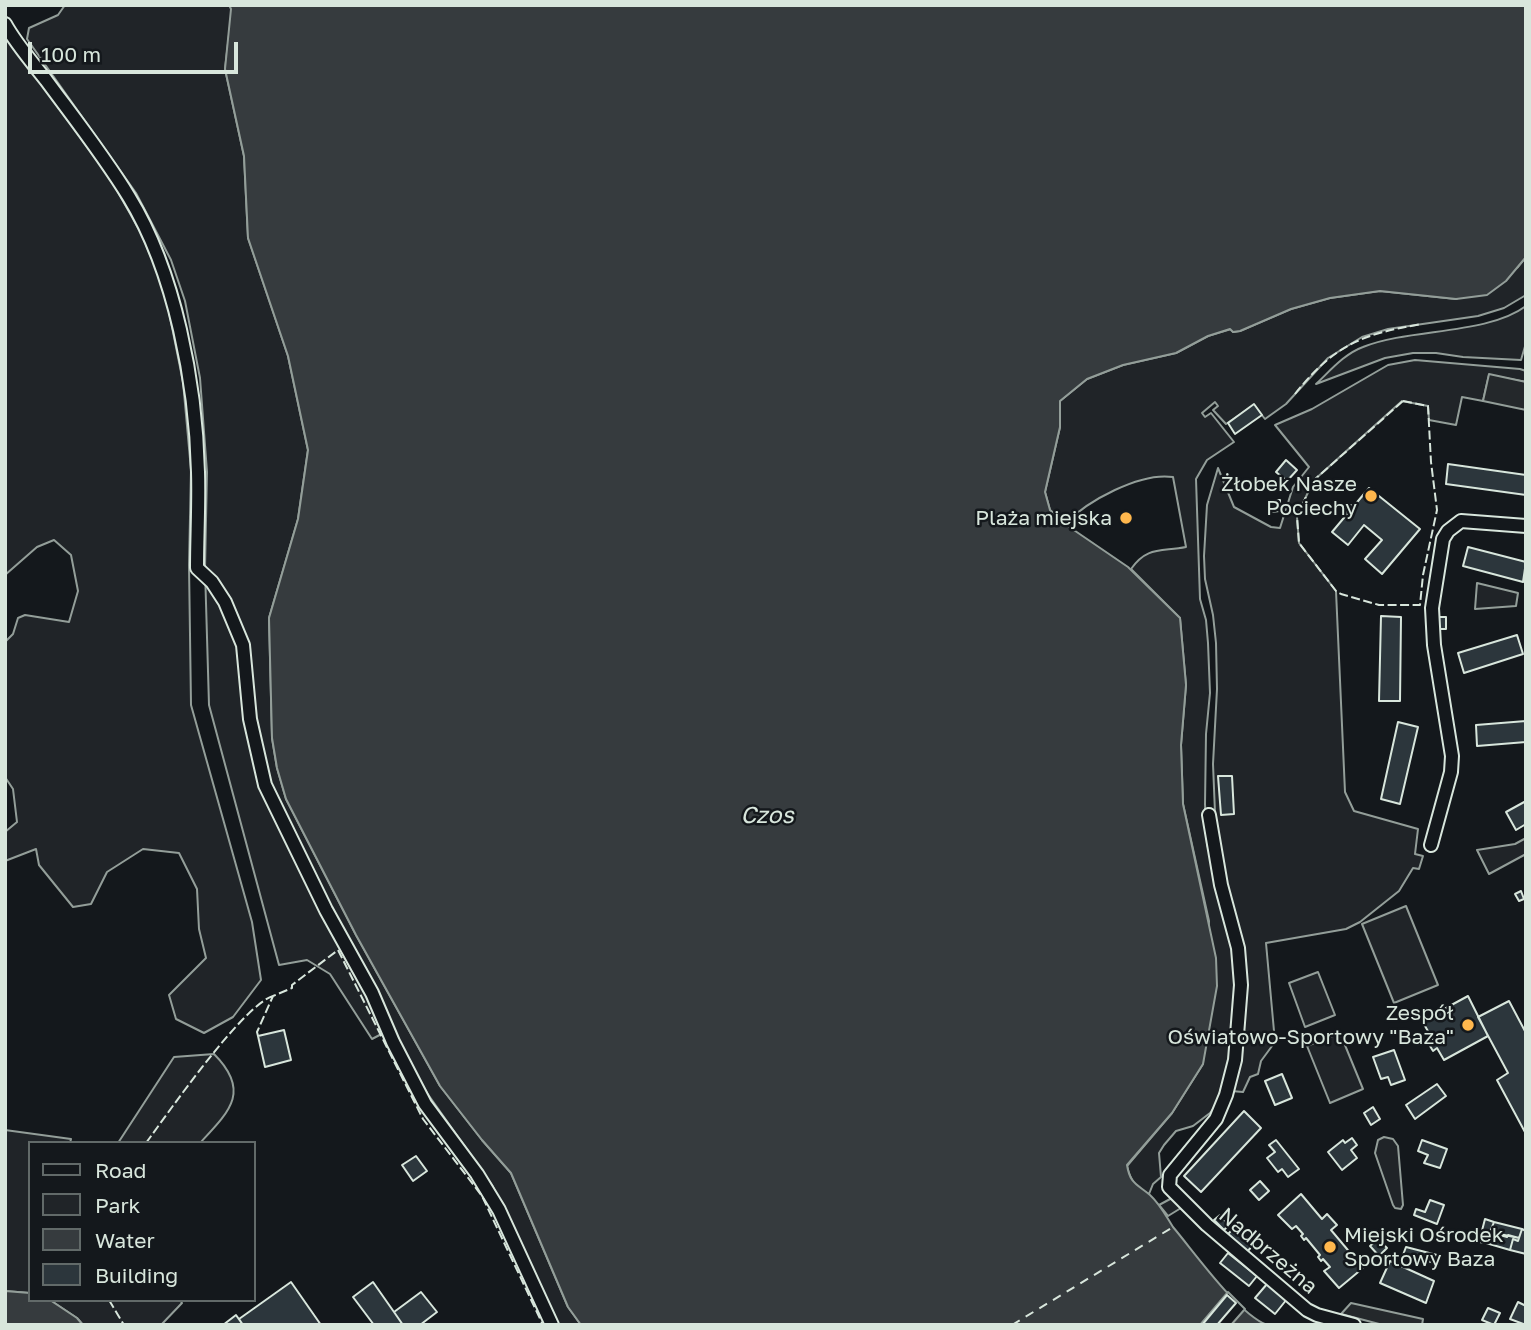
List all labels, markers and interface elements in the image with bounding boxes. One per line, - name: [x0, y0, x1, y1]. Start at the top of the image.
- scale bar: [32, 28, 242, 72]
- text: 100 m: [41, 41, 101, 67]
- place label: Żłobek Nasze Pociechy: [1221, 471, 1357, 521]
- marker: Żłobek Nasze Pociechy: [1363, 488, 1379, 504]
- place label: Plaża miejska: [975, 505, 1112, 531]
- marker: Plaża miejska: [1118, 510, 1134, 526]
- water label: Czos: [740, 802, 794, 830]
- place label: Zespół Oświatowo-Sportowy "Baza": [1167, 1000, 1454, 1050]
- marker: Zespół Oświatowo-Sportowy "Baza": [1460, 1017, 1476, 1033]
- legend: [28, 1141, 256, 1302]
- text: Road: [95, 1157, 146, 1183]
- text: Park: [95, 1192, 140, 1218]
- street label: Nadbrzeżna: [1214, 1203, 1322, 1299]
- place label: Miejski Ośrodek Sportowy Baza: [1344, 1222, 1504, 1272]
- text: Water: [95, 1227, 155, 1253]
- marker: Miejski Ośrodek Sportowy Baza: [1322, 1239, 1338, 1255]
- text: Building: [95, 1262, 178, 1288]

